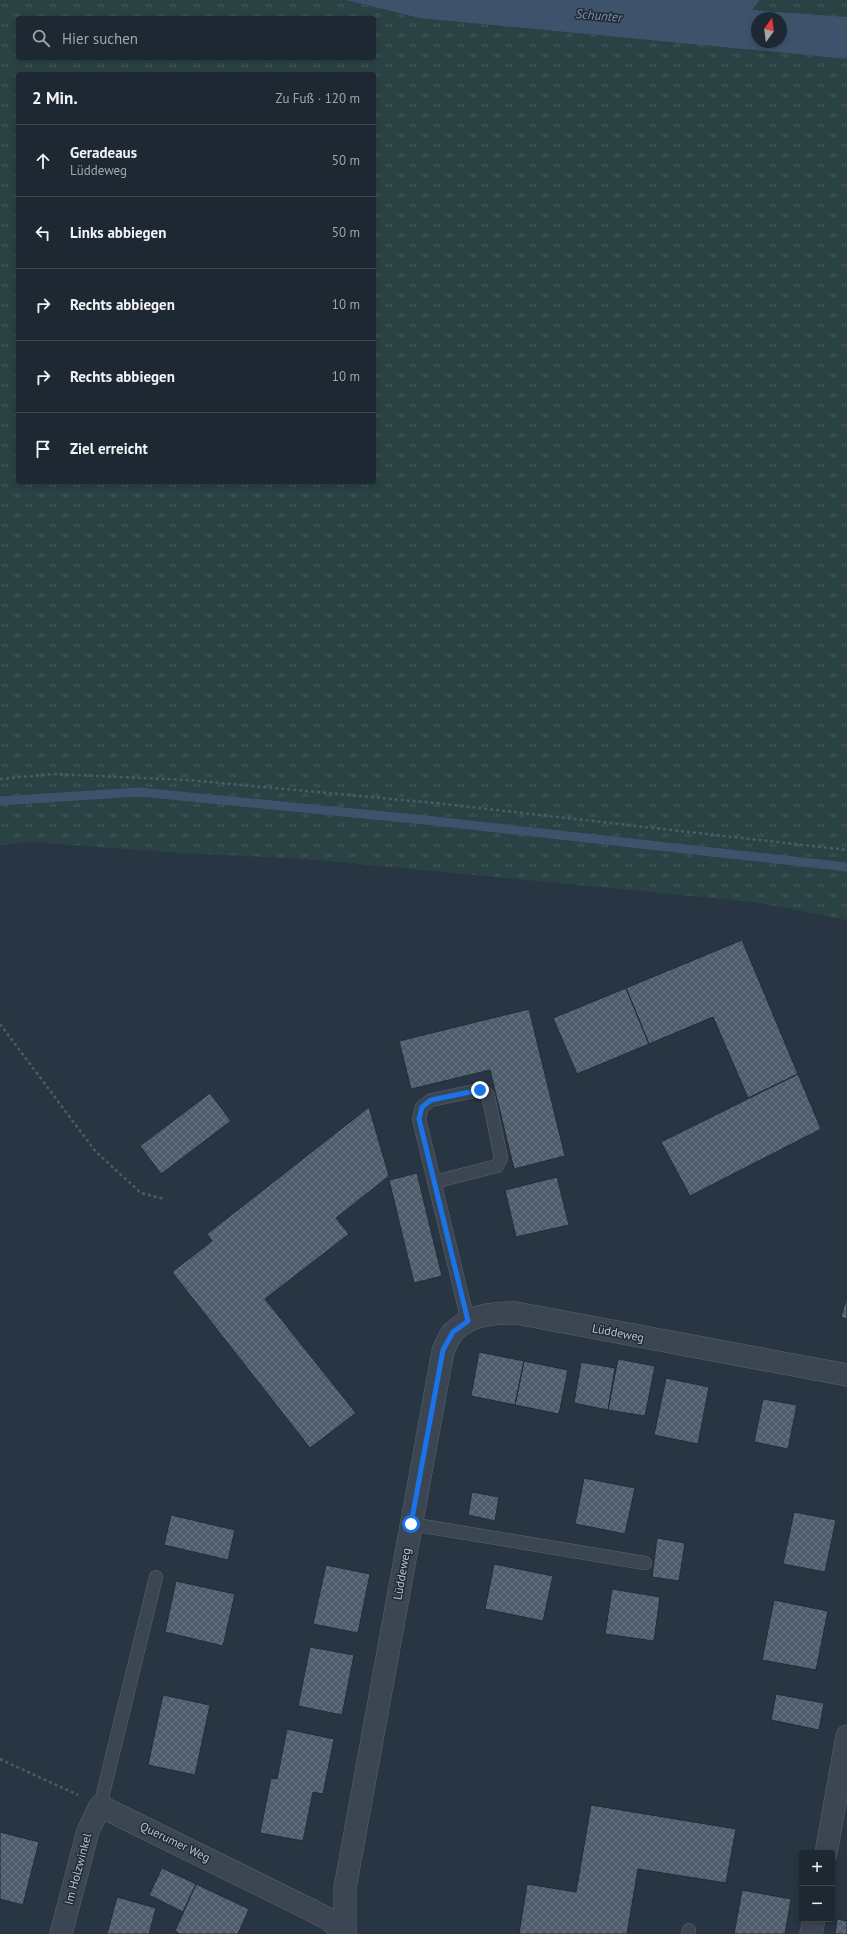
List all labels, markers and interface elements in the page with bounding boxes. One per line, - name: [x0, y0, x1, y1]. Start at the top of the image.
- water label: Schunter: [575, 5, 624, 26]
- north arrow: [751, 12, 787, 48]
- search box: [16, 16, 376, 60]
- icon: search: [30, 27, 52, 49]
- text: Hier suchen: [62, 29, 138, 48]
- text: 2 Min.: [32, 87, 78, 109]
- text: Zu Fuß · 120 m: [276, 90, 360, 107]
- text: Geradeaus: [70, 143, 137, 162]
- icon: ahead: [32, 150, 54, 172]
- text: 50 m: [332, 152, 360, 169]
- text: Lüddeweg: [70, 162, 127, 179]
- icon: left: [32, 222, 54, 244]
- text: Links abbiegen: [70, 223, 166, 242]
- text: 50 m: [332, 224, 360, 241]
- icon: right: [32, 294, 54, 316]
- text: Rechts abbiegen: [70, 295, 175, 314]
- text: 10 m: [332, 296, 360, 313]
- icon: right: [32, 366, 54, 388]
- text: Rechts abbiegen: [70, 367, 175, 386]
- text: 10 m: [332, 368, 360, 385]
- icon: arrive: [32, 438, 54, 460]
- text: Ziel erreicht: [70, 439, 148, 458]
- route end: [471, 1081, 489, 1099]
- street label: Lüddeweg: [591, 1320, 645, 1345]
- route start: [402, 1515, 420, 1533]
- street label: Lüddeweg: [390, 1547, 413, 1601]
- street label: Querumer Weg: [138, 1818, 213, 1865]
- street label: Im Holzwinkel: [61, 1831, 94, 1906]
- map controls: [799, 1850, 835, 1922]
- button: +: [799, 1850, 835, 1886]
- button: −: [799, 1886, 835, 1922]

